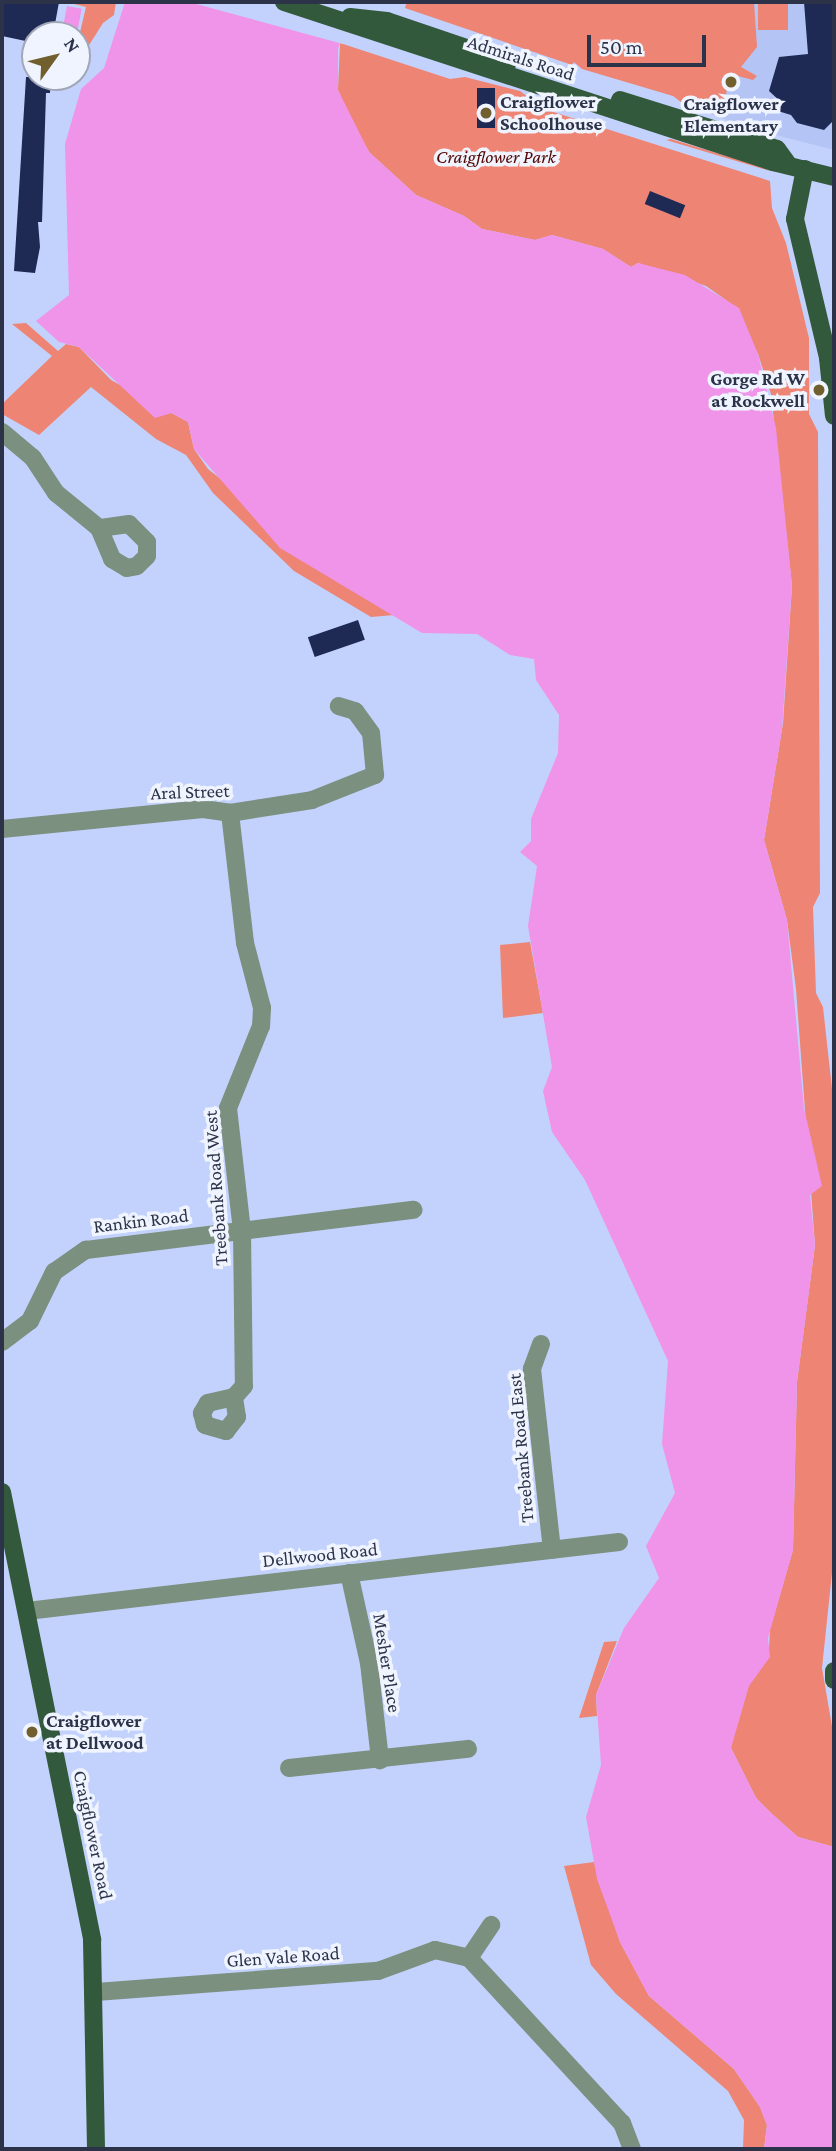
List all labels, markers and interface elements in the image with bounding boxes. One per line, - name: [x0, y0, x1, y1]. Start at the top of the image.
- north arrow: [21, 21, 91, 91]
- scale bar: [591, 21, 710, 65]
- street label: Admirals Road: [465, 30, 577, 86]
- text: N: [60, 34, 84, 56]
- text: 50 m: [600, 35, 643, 59]
- marker: Craigflower Elementary: [723, 74, 739, 90]
- place label: Craigflower Schoolhouse: [500, 91, 602, 135]
- place label: Craigflower Elementary: [683, 93, 779, 137]
- marker: Craigflower Schoolhouse: [478, 105, 494, 121]
- park label: Craigflower Park: [436, 146, 556, 168]
- place label: Gorge Rd W at Rockwell: [710, 368, 805, 412]
- marker: Gorge Rd W at Rockwell: [811, 382, 827, 398]
- street label: Aral Street: [150, 779, 230, 805]
- street label: Treebank Road West: [199, 1110, 233, 1266]
- street label: Rankin Road: [92, 1204, 190, 1238]
- street label: Treebank Road East: [503, 1372, 539, 1524]
- street label: Dellwood Road: [261, 1538, 379, 1572]
- street label: Mesher Place: [368, 1612, 406, 1714]
- place label: Craigflower at Dellwood: [46, 1710, 144, 1754]
- marker: Craigflower at Dellwood: [24, 1724, 40, 1740]
- street label: Craigflower Road: [68, 1768, 118, 1902]
- street label: Glen Vale Road: [226, 1942, 340, 1972]

